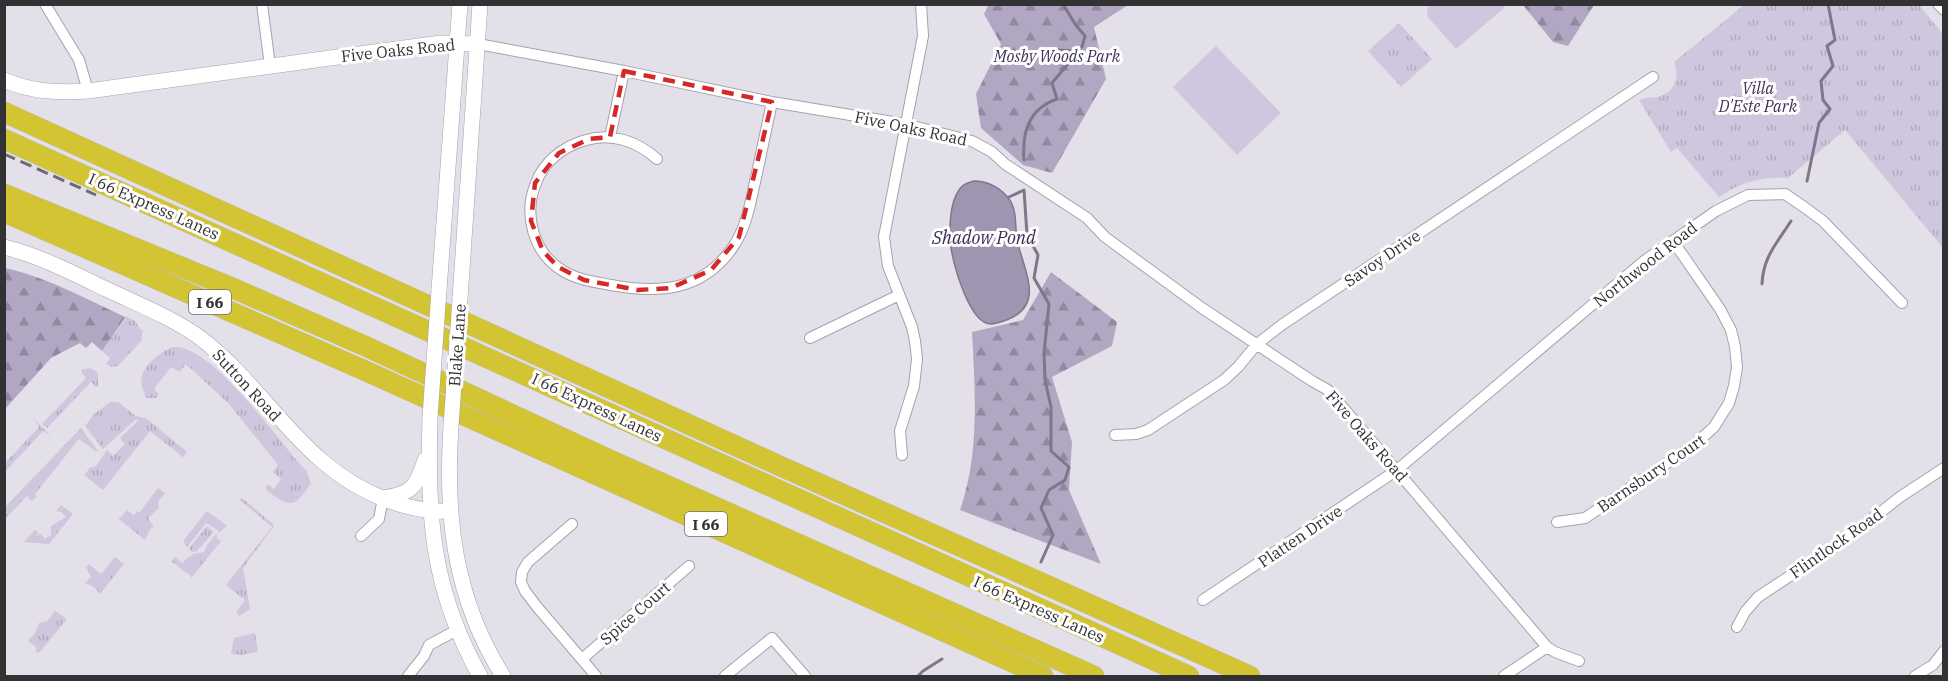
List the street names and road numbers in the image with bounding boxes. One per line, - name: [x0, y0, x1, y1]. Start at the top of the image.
- street label: Five Oaks Road: [340, 34, 456, 66]
- street label: Five Oaks Road: [853, 106, 969, 150]
- street label: I 66 Express Lanes: [86, 168, 222, 244]
- street label: Northwood Road: [1589, 217, 1701, 311]
- street label: Savoy Drive: [1340, 225, 1424, 291]
- road number: I 66: [189, 290, 231, 314]
- street label: Blake Lane: [444, 303, 470, 387]
- street label: Sutton Road: [208, 345, 286, 425]
- street label: I 66 Express Lanes: [529, 368, 665, 446]
- street label: Five Oaks Road: [1322, 386, 1412, 486]
- street label: Barnsbury Court: [1593, 429, 1709, 516]
- street label: Platten Drive: [1254, 500, 1346, 572]
- street label: Flintlock Road: [1786, 503, 1887, 583]
- road number: I 66: [685, 512, 727, 536]
- street label: I 66 Express Lanes: [971, 571, 1107, 647]
- street label: Spice Court: [596, 577, 675, 649]

